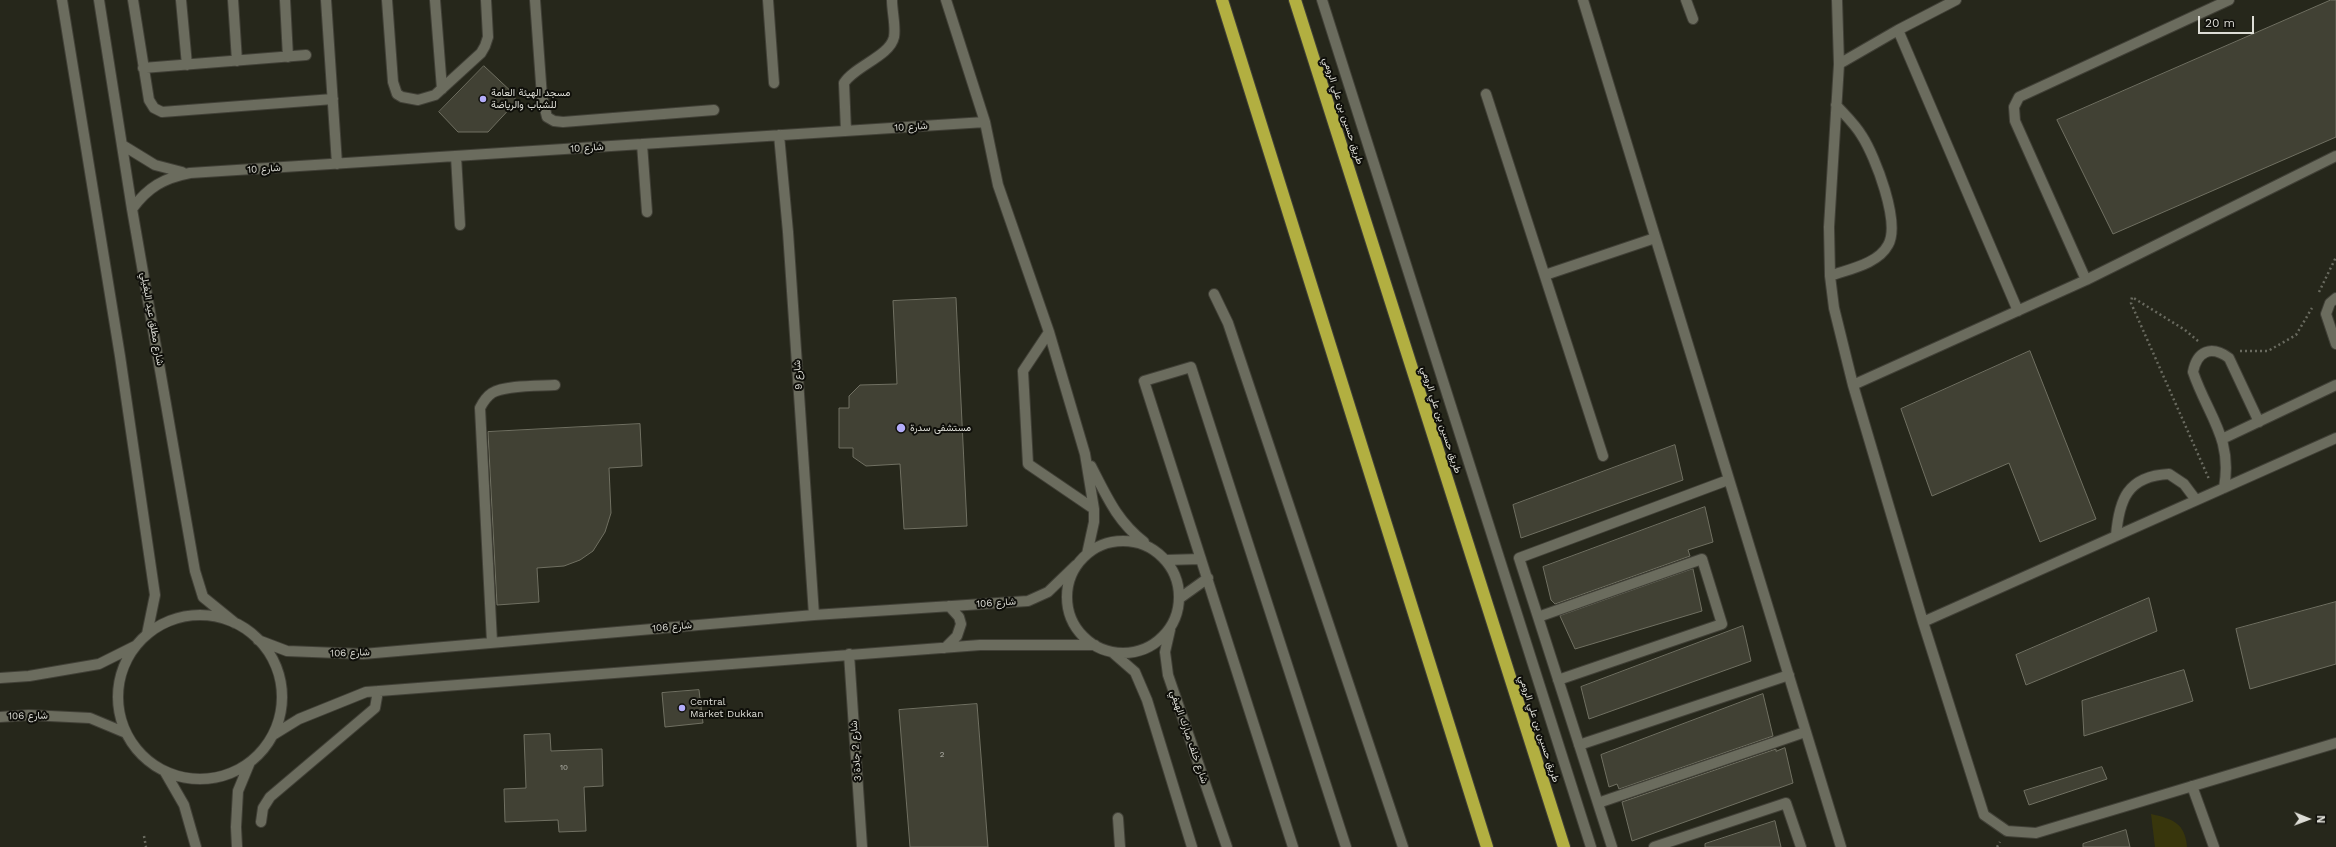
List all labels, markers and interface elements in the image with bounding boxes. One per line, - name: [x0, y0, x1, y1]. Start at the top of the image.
- scale bar: [2200, 8, 2256, 34]
- text: 20 m: [2205, 16, 2235, 30]
- street label: طريق حسين بن علي الرومي: [1320, 56, 1366, 166]
- place label: مسجد الهيئة العامة للشباب والرياضة: [491, 87, 570, 110]
- marker: مسجد الهيئة العامة للشباب والرياضة: [478, 94, 488, 104]
- street label: شارع 10: [894, 120, 928, 134]
- street label: شارع 10: [570, 141, 604, 155]
- street label: شارع 10: [247, 162, 281, 176]
- street label: شارع مطلق عيد البغيلي: [138, 272, 166, 366]
- street label: شارع 9: [791, 360, 805, 390]
- street label: طريق حسين بن علي الرومي: [1418, 365, 1464, 475]
- marker: مستشفى سدرة: [895, 422, 907, 434]
- place label: مستشفى سدرة: [910, 422, 971, 434]
- street label: شارع 106: [976, 596, 1016, 610]
- street label: شارع 106: [652, 619, 692, 635]
- street label: شارع 106: [330, 646, 370, 660]
- street label: طريق حسين بن علي الرومي: [1516, 674, 1562, 784]
- street label: شارع خلف مبارك الهيفي: [1167, 689, 1211, 785]
- place label: Central Market Dukkan: [690, 696, 763, 720]
- marker: Central Market Dukkan: [677, 703, 687, 713]
- street label: شارع 106: [8, 710, 48, 722]
- street label: شارع 2 جادة 3: [848, 720, 864, 782]
- house number: 2: [940, 750, 944, 760]
- house number: 10: [560, 763, 568, 773]
- north arrow: [2288, 799, 2328, 839]
- text: N: [2314, 815, 2327, 823]

